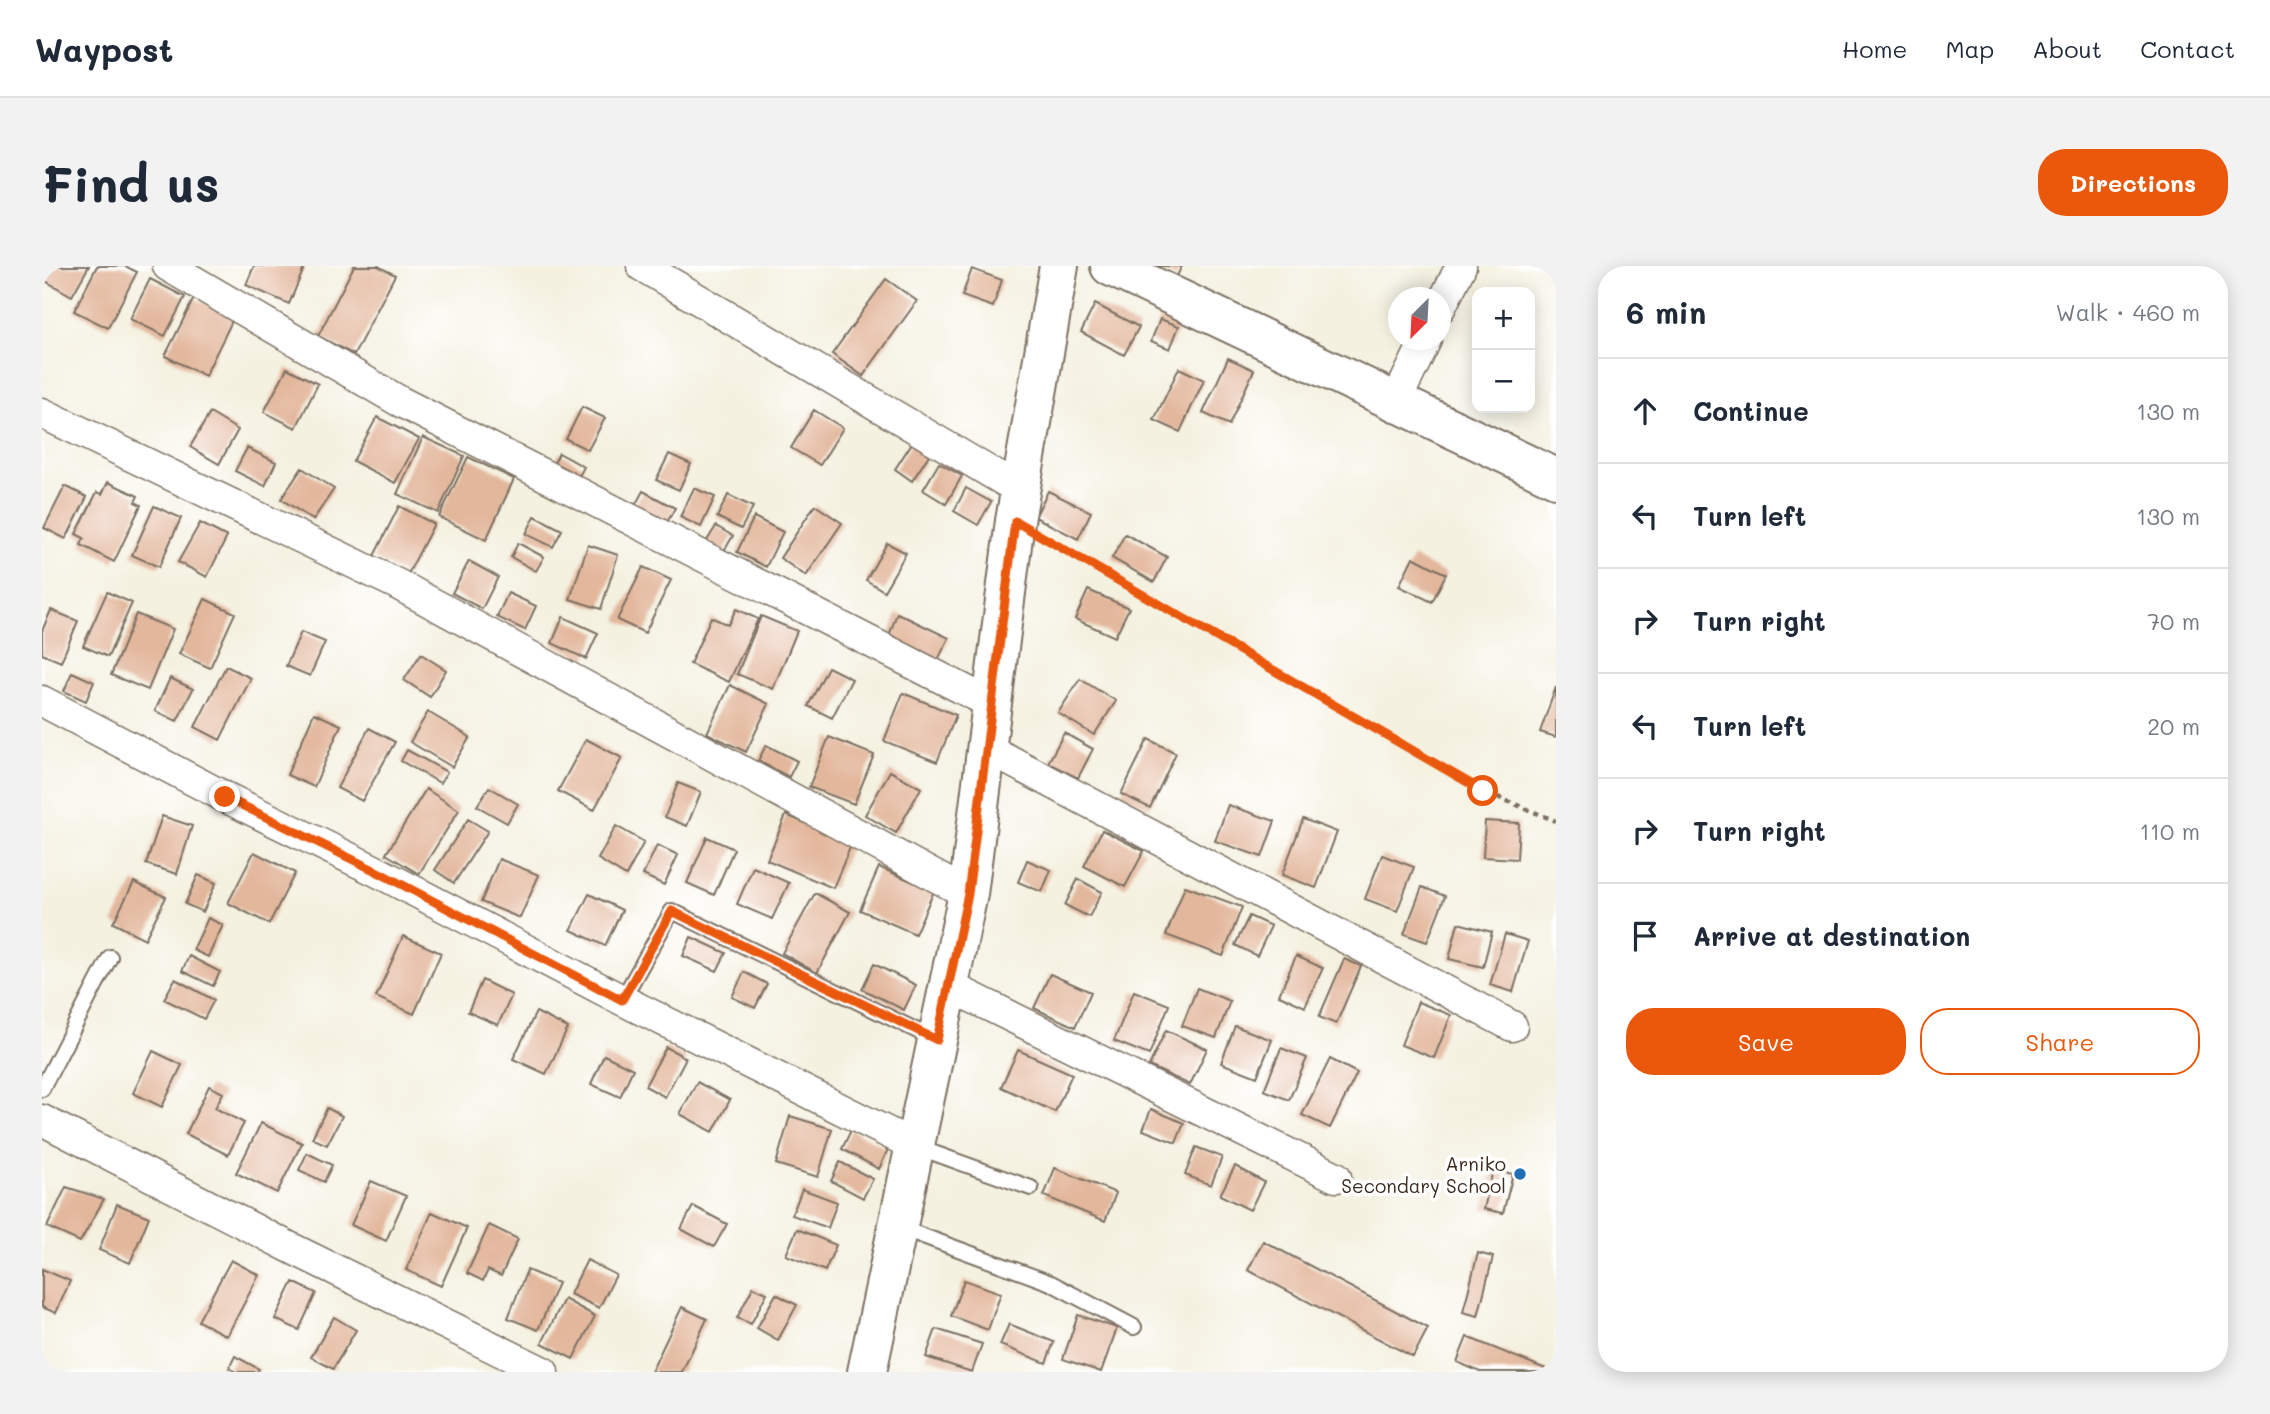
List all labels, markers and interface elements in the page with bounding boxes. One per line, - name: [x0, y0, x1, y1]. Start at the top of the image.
- text: Waypost: [35, 27, 173, 70]
- text: Home: [1842, 33, 1907, 64]
- text: Map: [1945, 33, 1994, 64]
- text: About: [2032, 33, 2102, 64]
- text: Contact: [2140, 33, 2235, 64]
- button: Directions: [2038, 149, 2228, 216]
- text: Find us: [42, 151, 220, 214]
- north arrow: [1388, 287, 1451, 350]
- map controls: [1472, 287, 1535, 413]
- button: +: [1472, 287, 1535, 350]
- text: 6 min: [1626, 292, 1706, 332]
- text: Walk · 460 m: [2055, 297, 2200, 327]
- button: −: [1472, 350, 1535, 413]
- icon: ahead: [1626, 392, 1664, 430]
- text: Continue: [1693, 394, 1809, 428]
- text: 130 m: [2136, 396, 2200, 426]
- icon: left: [1626, 497, 1664, 535]
- text: Turn left: [1693, 499, 1806, 533]
- text: 130 m: [2136, 501, 2200, 531]
- icon: right: [1626, 602, 1664, 640]
- text: Turn right: [1693, 604, 1826, 638]
- text: 70 m: [2147, 606, 2200, 636]
- icon: left: [1626, 707, 1664, 745]
- text: Turn left: [1693, 709, 1806, 743]
- text: 20 m: [2147, 711, 2200, 741]
- route start: [1467, 775, 1498, 806]
- route end: [209, 781, 240, 812]
- icon: right: [1626, 812, 1664, 850]
- text: Turn right: [1693, 814, 1826, 848]
- text: 110 m: [2140, 816, 2200, 846]
- icon: arrive: [1626, 917, 1664, 955]
- text: Arrive at destination: [1693, 919, 1970, 953]
- button: Save: [1626, 1008, 1906, 1075]
- button: Share: [1920, 1008, 2200, 1075]
- place label: Arniko Secondary School: [1341, 1151, 1506, 1198]
- marker: Arniko Secondary School: [1512, 1166, 1528, 1182]

